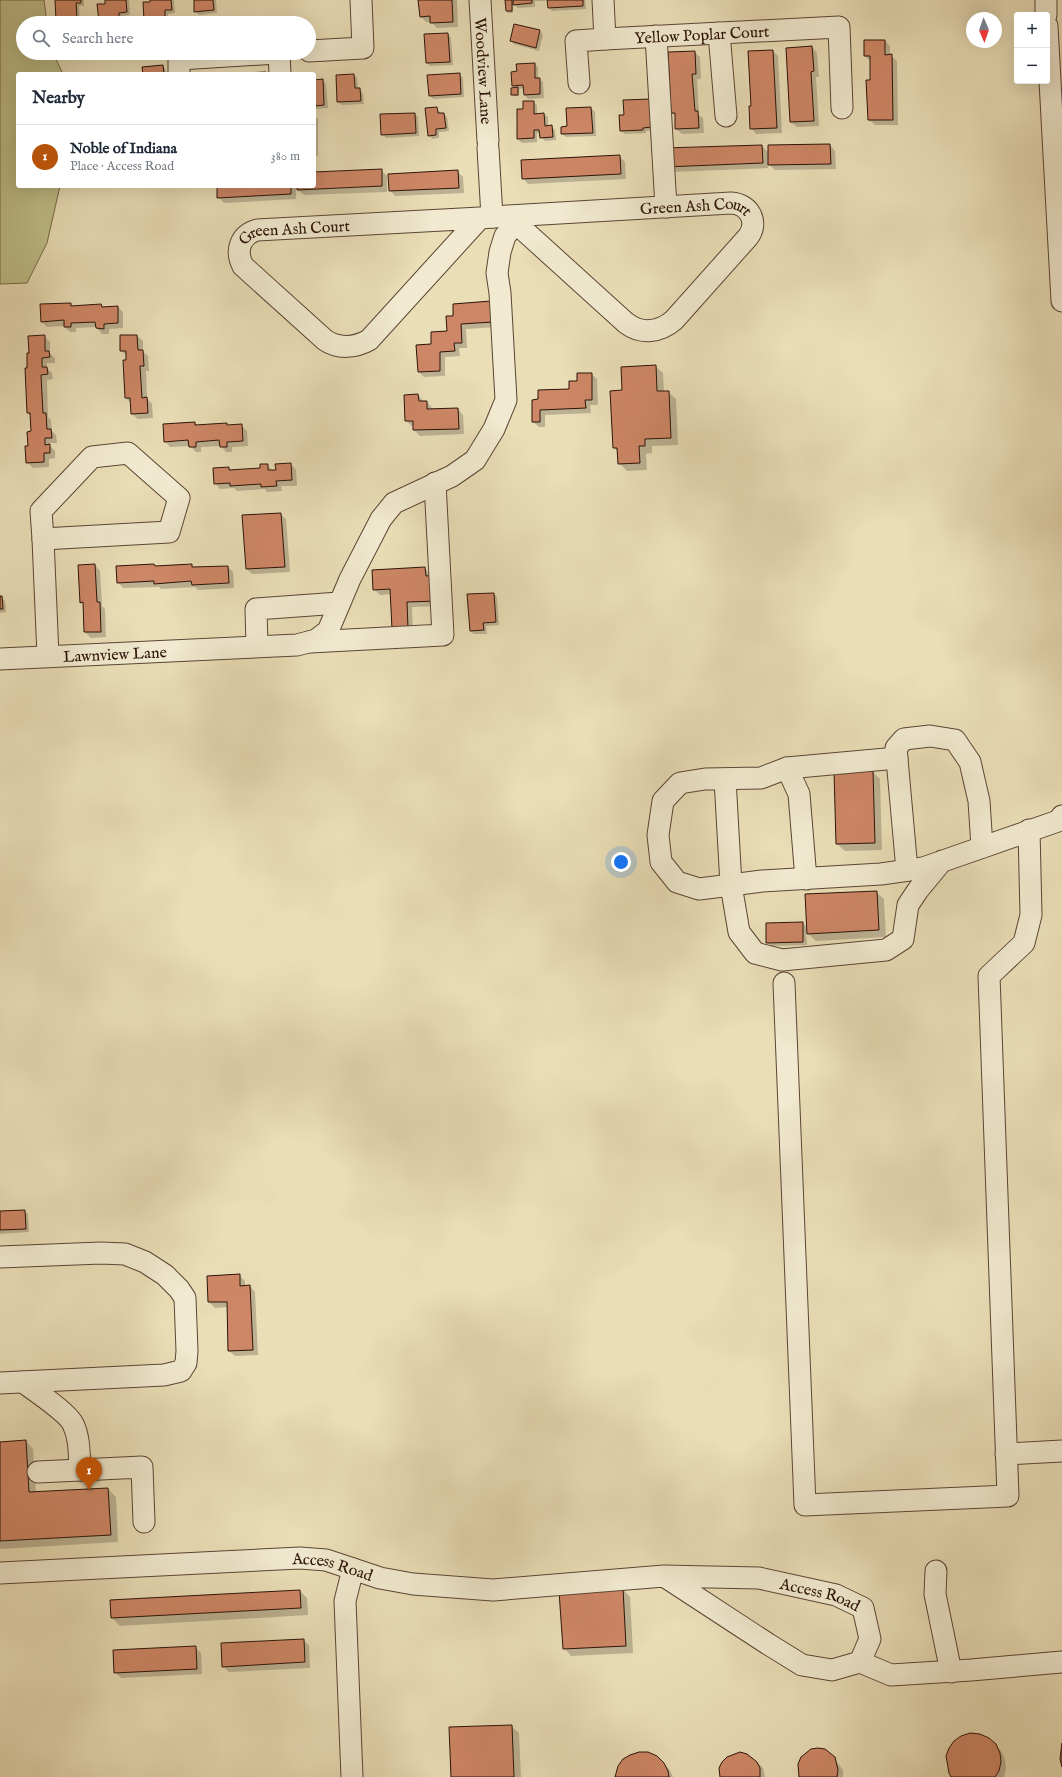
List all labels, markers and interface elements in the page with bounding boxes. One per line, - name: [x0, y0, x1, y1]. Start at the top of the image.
- north arrow: [966, 12, 1002, 48]
- map controls: [1014, 12, 1050, 84]
- button: +: [1014, 12, 1050, 48]
- search box: [16, 16, 316, 60]
- street label: Woodview Lane: [469, 17, 495, 125]
- street label: Yellow Poplar Court: [634, 23, 770, 49]
- icon: search: [30, 27, 52, 49]
- text: Search here: [62, 29, 133, 48]
- button: −: [1014, 48, 1050, 84]
- text: Nearby: [32, 88, 85, 109]
- text: Noble of Indiana: [70, 139, 177, 158]
- text: 1: [43, 148, 47, 165]
- text: 380 m: [271, 148, 300, 165]
- text: Place · Access Road: [70, 158, 174, 175]
- street label: Green Ash Court: [639, 195, 756, 221]
- street label: Green Ash Court: [235, 217, 351, 250]
- street label: Lawnview Lane: [63, 643, 167, 668]
- your location: [611, 852, 631, 872]
- pin: 1: [76, 1457, 102, 1490]
- street label: Access Road: [291, 1550, 375, 1587]
- street label: Access Road: [777, 1575, 863, 1617]

